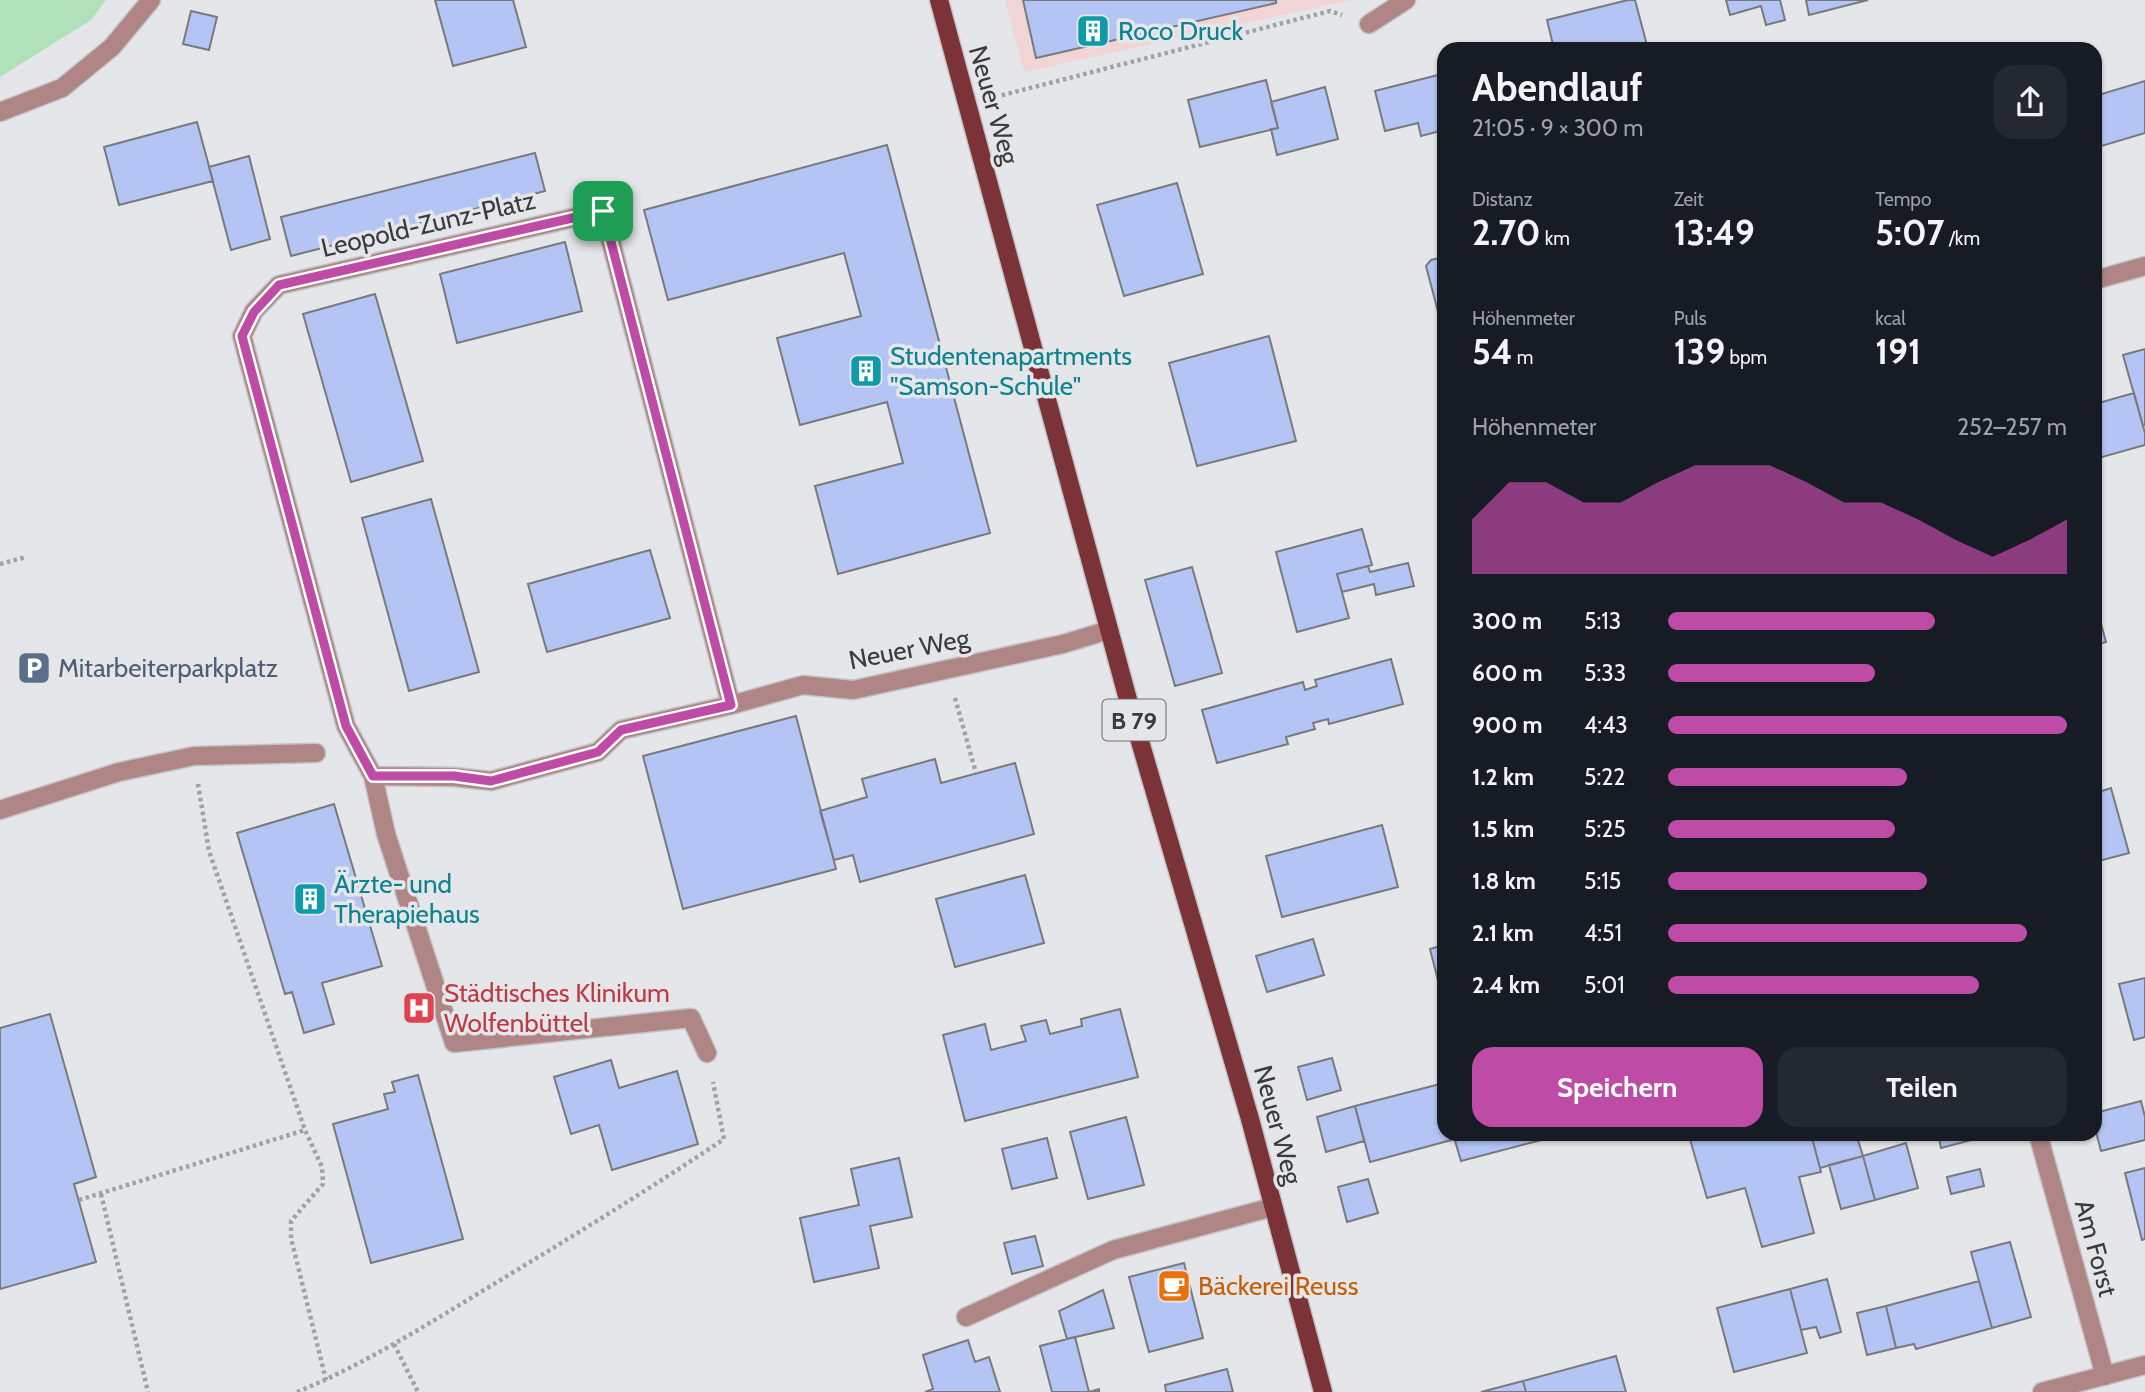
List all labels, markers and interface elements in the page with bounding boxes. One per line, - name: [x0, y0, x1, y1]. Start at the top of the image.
- building icon: Roco Druck: [1074, 12, 1112, 50]
- place label: Roco Druck: [1118, 15, 1244, 47]
- street label: Neuer Weg: [962, 42, 1026, 169]
- text: Abendlauf: [1472, 64, 1642, 111]
- button: share: [1993, 65, 2067, 139]
- text: 21:05 · 9 × 300 m: [1472, 114, 1643, 142]
- pin: [573, 181, 633, 241]
- street label: Leopold-Zunz-Platz: [318, 184, 538, 264]
- text: Distanz: [1472, 188, 1533, 211]
- text: Zeit: [1674, 188, 1704, 211]
- text: Tempo: [1875, 188, 1931, 211]
- icon: arrive: [584, 192, 622, 230]
- text: 2.70: [1472, 211, 1541, 254]
- text: 13:49: [1674, 211, 1755, 254]
- text: 5:07: [1875, 211, 1944, 254]
- text: km: [1541, 227, 1570, 250]
- text: /km: [1944, 227, 1980, 250]
- text: Höhenmeter: [1472, 307, 1575, 330]
- text: Puls: [1674, 307, 1707, 330]
- text: kcal: [1875, 307, 1906, 330]
- text: 54: [1472, 330, 1513, 373]
- text: 139: [1674, 330, 1725, 373]
- text: 191: [1875, 330, 1921, 373]
- place label: Studentenapartments "Samson-Schule": [890, 340, 1132, 402]
- text: m: [1513, 346, 1533, 369]
- text: bpm: [1725, 346, 1767, 369]
- building icon: Studentenapartments "Samson-Schule": [847, 352, 885, 390]
- text: Höhenmeter: [1472, 413, 1596, 441]
- text: 252–257 m: [1957, 413, 2067, 441]
- text: 300 m: [1472, 607, 1542, 635]
- text: 5:13: [1584, 607, 1621, 635]
- street label: Neuer Weg: [846, 621, 973, 676]
- parking icon: Mitarbeiterparkplatz: [15, 649, 53, 687]
- place label: Mitarbeiterparkplatz: [58, 652, 278, 684]
- text: 600 m: [1472, 659, 1543, 687]
- text: 5:33: [1584, 659, 1626, 687]
- road number: B 79: [1102, 700, 1166, 740]
- text: 900 m: [1472, 711, 1543, 739]
- text: 4:43: [1584, 711, 1628, 739]
- text: 1.2 km: [1472, 763, 1534, 791]
- text: 5:22: [1584, 763, 1625, 791]
- text: 1.5 km: [1472, 815, 1534, 843]
- text: 5:25: [1584, 815, 1626, 843]
- text: 1.8 km: [1472, 867, 1536, 895]
- text: 5:15: [1584, 867, 1621, 895]
- place label: Ärzte- und Therapiehaus: [334, 868, 480, 930]
- building icon: Ärzte- und Therapiehaus: [291, 880, 329, 918]
- text: 2.1 km: [1472, 919, 1534, 947]
- text: 4:51: [1584, 919, 1622, 947]
- text: 2.4 km: [1472, 971, 1540, 999]
- text: 5:01: [1584, 971, 1625, 999]
- place label: Städtisches Klinikum Wolfenbüttel: [444, 977, 670, 1039]
- hospital icon: Städtisches Klinikum Wolfenbüttel: [400, 989, 438, 1027]
- button: Speichern: [1472, 1047, 1763, 1127]
- button: Teilen: [1777, 1047, 2067, 1127]
- street label: Neuer Weg: [1247, 1062, 1310, 1189]
- street label: Am Forst: [2068, 1196, 2124, 1300]
- cafe icon: Bäckerei Reuss: [1155, 1267, 1193, 1305]
- place label: Bäckerei Reuss: [1198, 1270, 1359, 1302]

